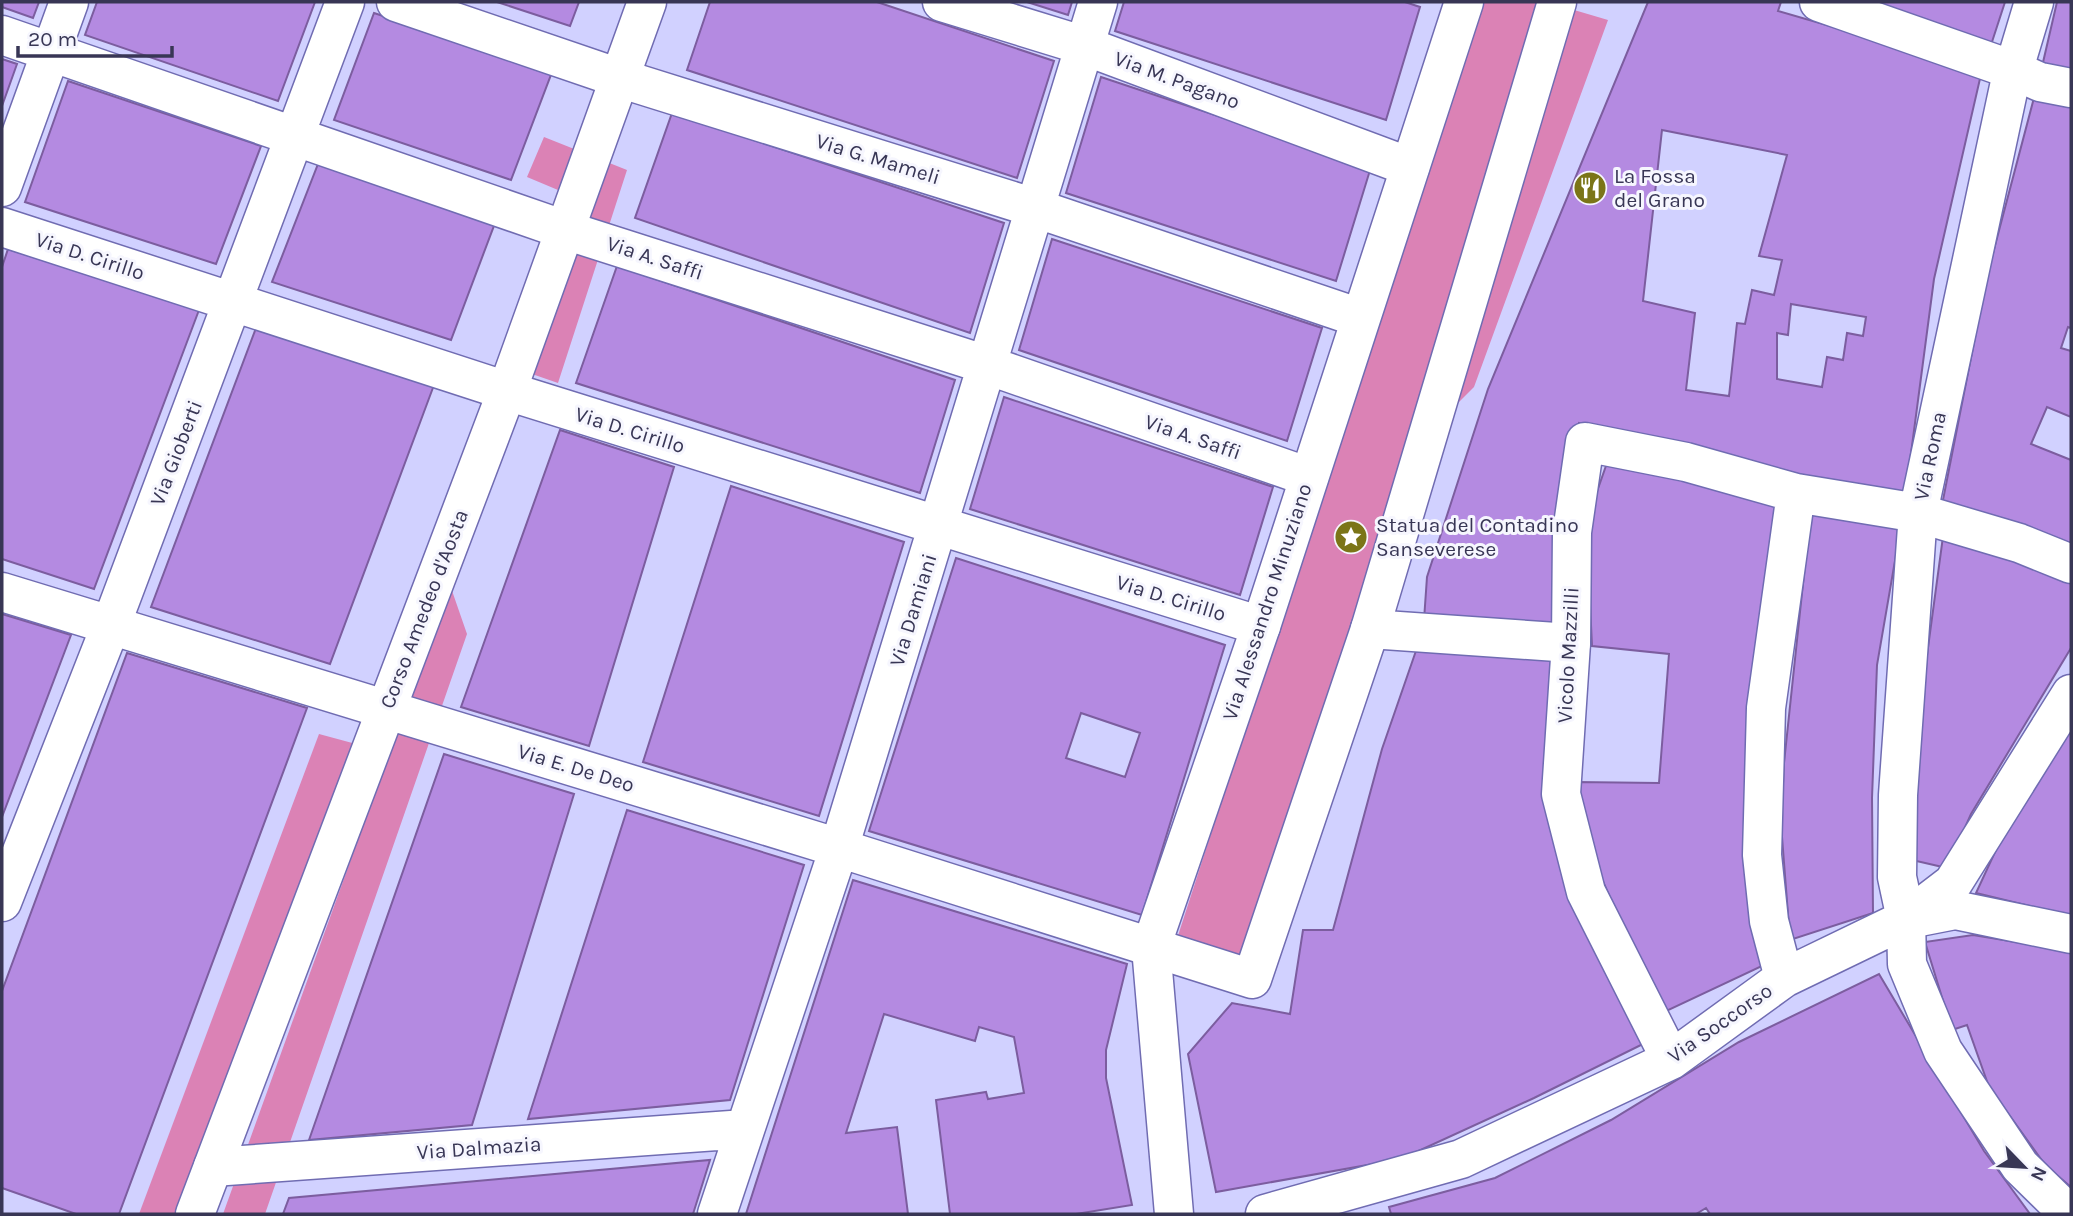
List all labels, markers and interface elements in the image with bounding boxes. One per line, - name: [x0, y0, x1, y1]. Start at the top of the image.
- scale bar: [18, 14, 172, 58]
- text: 20 m: [28, 27, 77, 51]
- street label: Via M. Pagano: [1111, 46, 1243, 114]
- street label: Via G. Mameli: [813, 129, 943, 189]
- place label: La Fossa del Grano: [1614, 164, 1705, 212]
- restaurant icon: La Fossa del Grano: [1571, 169, 1609, 207]
- street label: Via D. Cirillo: [32, 227, 148, 285]
- street label: Via A. Saffi: [604, 231, 706, 285]
- street label: Via Gioberti: [145, 397, 207, 509]
- street label: Via D. Cirillo: [572, 402, 688, 458]
- street label: Via A. Saffi: [1142, 409, 1244, 465]
- street label: Via Roma: [1909, 409, 1951, 503]
- street label: Via Alessandro Minuziano: [1217, 481, 1317, 723]
- street label: Corso Amedeo d'Aosta: [375, 506, 473, 712]
- place label: Statua del Contadino Sanseverese: [1376, 513, 1579, 561]
- place icon: Statua del Contadino Sanseverese: [1332, 518, 1370, 556]
- street label: Via Damiani: [885, 551, 941, 669]
- street label: Via D. Cirillo: [1113, 570, 1229, 626]
- street label: Vicolo Mazzilli: [1552, 586, 1584, 724]
- street label: Via E. De Deo: [515, 739, 637, 797]
- street label: Via Soccorso: [1663, 978, 1777, 1068]
- street label: Via Dalmazia: [416, 1132, 542, 1164]
- north arrow: [1989, 1132, 2059, 1202]
- text: N: [2026, 1163, 2051, 1185]

